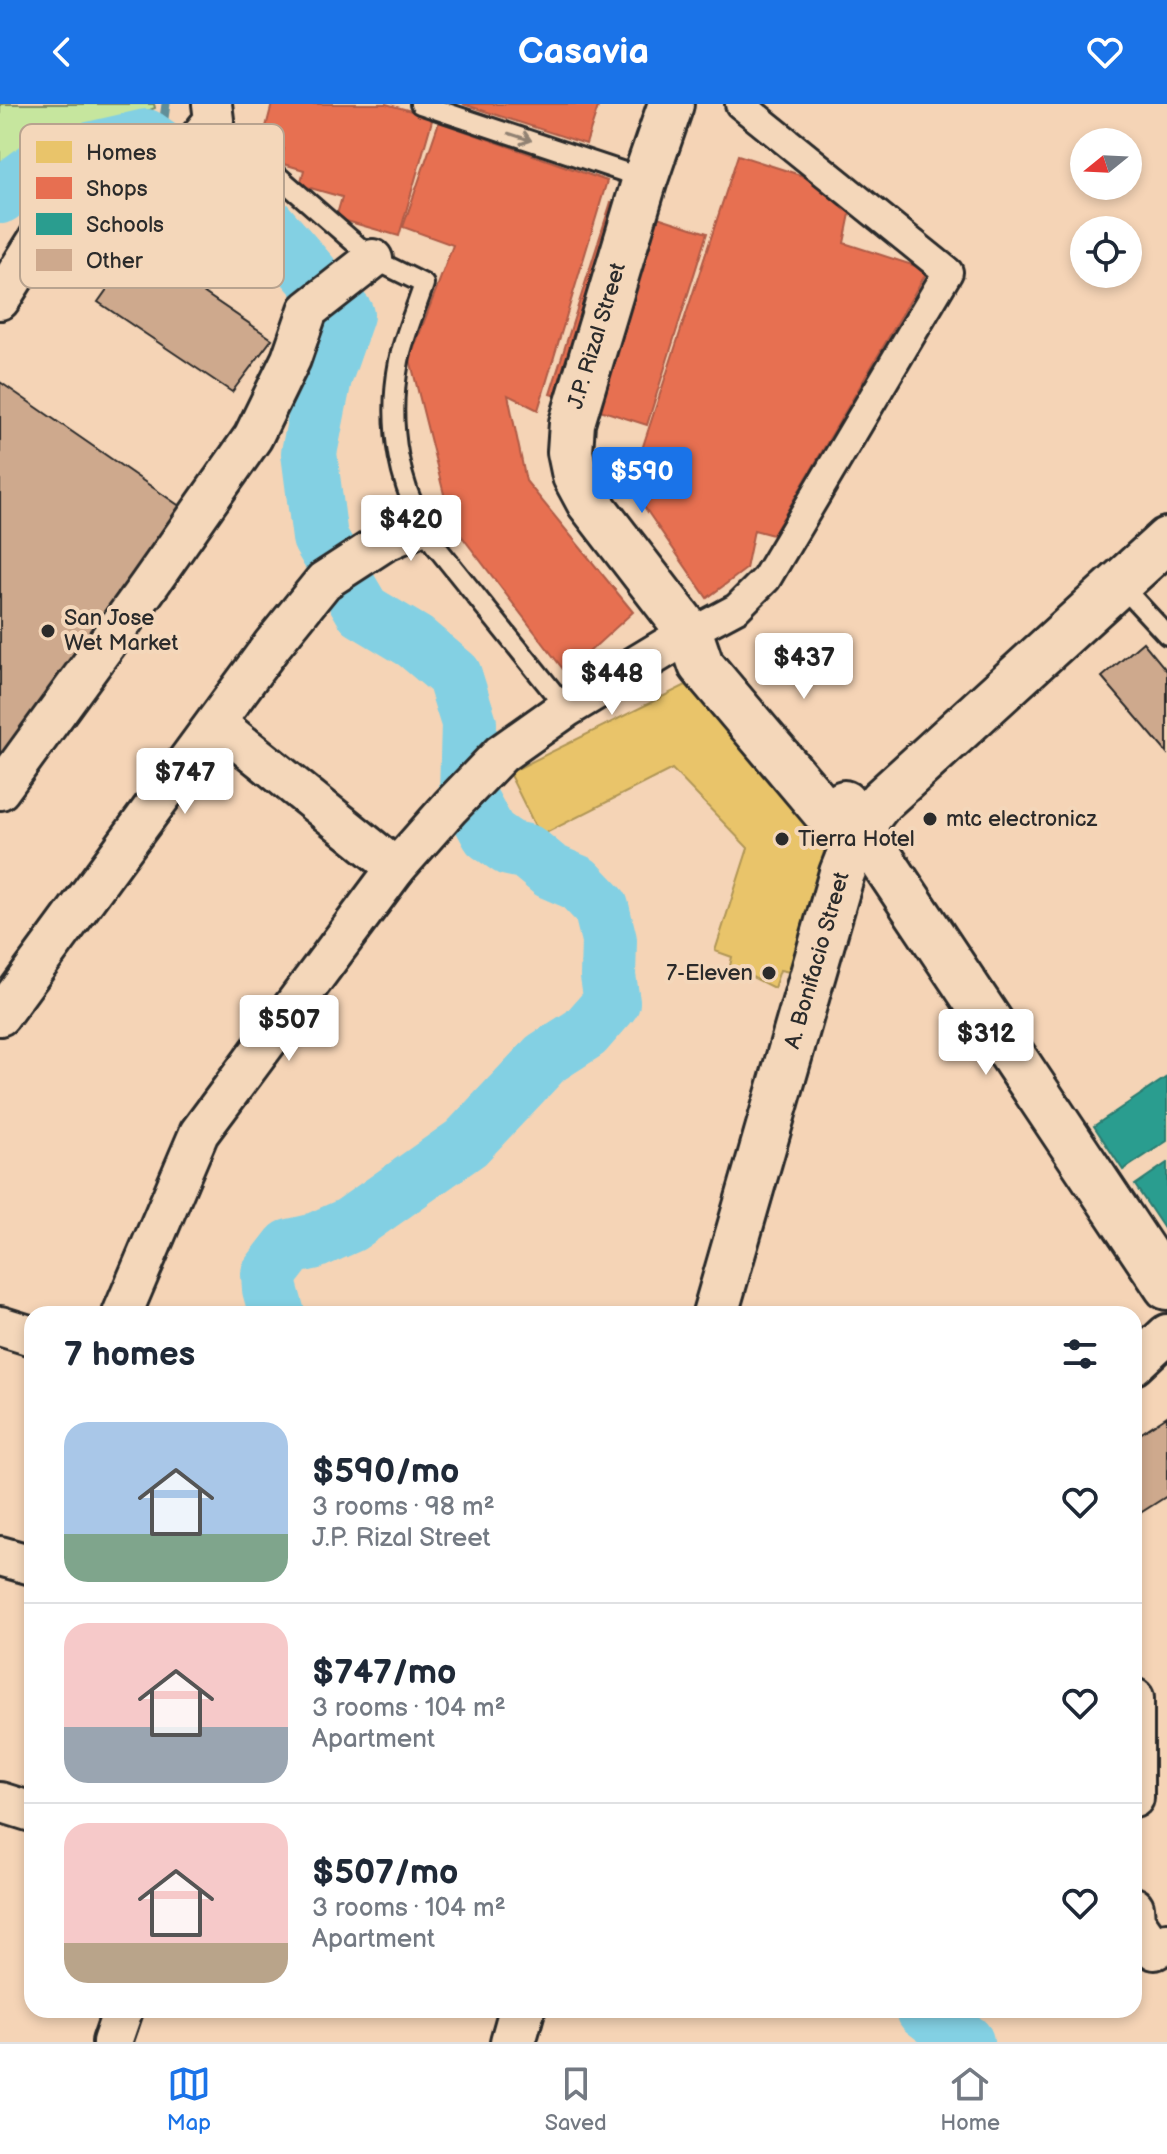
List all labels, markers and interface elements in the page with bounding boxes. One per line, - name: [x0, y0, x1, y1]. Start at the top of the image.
- icon: back: [40, 30, 84, 74]
- icon: heart: [1083, 30, 1127, 74]
- text: Casavia: [518, 31, 649, 74]
- legend: [20, 124, 284, 288]
- north arrow: [1070, 128, 1142, 200]
- map controls: [1070, 128, 1142, 288]
- one-way arrow: [508, 131, 533, 146]
- text: Homes: [86, 140, 157, 167]
- text: Shops: [86, 176, 148, 203]
- text: Schools: [86, 212, 164, 239]
- button: locate: [1070, 216, 1142, 288]
- text: Other: [86, 248, 144, 275]
- street label: J.P. Rizal Street: [562, 260, 632, 412]
- pin: $590: [595, 447, 689, 515]
- text: $590: [610, 457, 674, 488]
- pin: $420: [364, 495, 458, 563]
- text: $420: [379, 505, 443, 536]
- place label: San Jose Wet Market: [64, 605, 178, 657]
- marker: San Jose Wet Market: [39, 622, 57, 640]
- pin: $437: [757, 633, 851, 701]
- text: $437: [773, 643, 835, 674]
- pin: $448: [565, 649, 659, 717]
- text: $448: [580, 659, 644, 690]
- pin: $747: [138, 748, 232, 816]
- text: $747: [154, 758, 216, 789]
- place label: mtc electronicz: [946, 806, 1097, 833]
- marker: mtc electronicz: [921, 810, 939, 828]
- place label: Tierra Hotel: [798, 826, 915, 853]
- marker: Tierra Hotel: [773, 830, 791, 848]
- street label: A. Bonifacio Street: [779, 869, 855, 1052]
- place label: 7-Eleven: [666, 960, 753, 987]
- marker: 7-Eleven: [760, 964, 778, 982]
- pin: $507: [242, 995, 336, 1063]
- text: $507: [258, 1005, 320, 1036]
- pin: $312: [939, 1009, 1033, 1077]
- text: $312: [957, 1019, 1015, 1050]
- icon: filters: [1058, 1332, 1102, 1376]
- text: 7 homes: [64, 1334, 195, 1375]
- text: $590/mo: [312, 1451, 459, 1492]
- icon: home: [128, 1454, 224, 1550]
- icon: heart: [1058, 1480, 1102, 1524]
- text: 3 rooms · 98 m²: [312, 1492, 495, 1523]
- text: J.P. Rizal Street: [312, 1523, 491, 1554]
- text: $747/mo: [312, 1652, 456, 1693]
- icon: home: [128, 1655, 224, 1751]
- icon: heart: [1058, 1681, 1102, 1725]
- text: 3 rooms · 104 m²: [312, 1693, 506, 1724]
- text: Apartment: [312, 1724, 435, 1755]
- text: $507/mo: [312, 1852, 458, 1893]
- icon: home: [128, 1855, 224, 1951]
- icon: heart: [1058, 1881, 1102, 1925]
- text: 3 rooms · 104 m²: [312, 1893, 506, 1924]
- text: Apartment: [312, 1924, 435, 1955]
- tab: Map: [167, 2062, 211, 2137]
- tab: Saved: [545, 2062, 607, 2137]
- tab: Home: [940, 2062, 1000, 2137]

